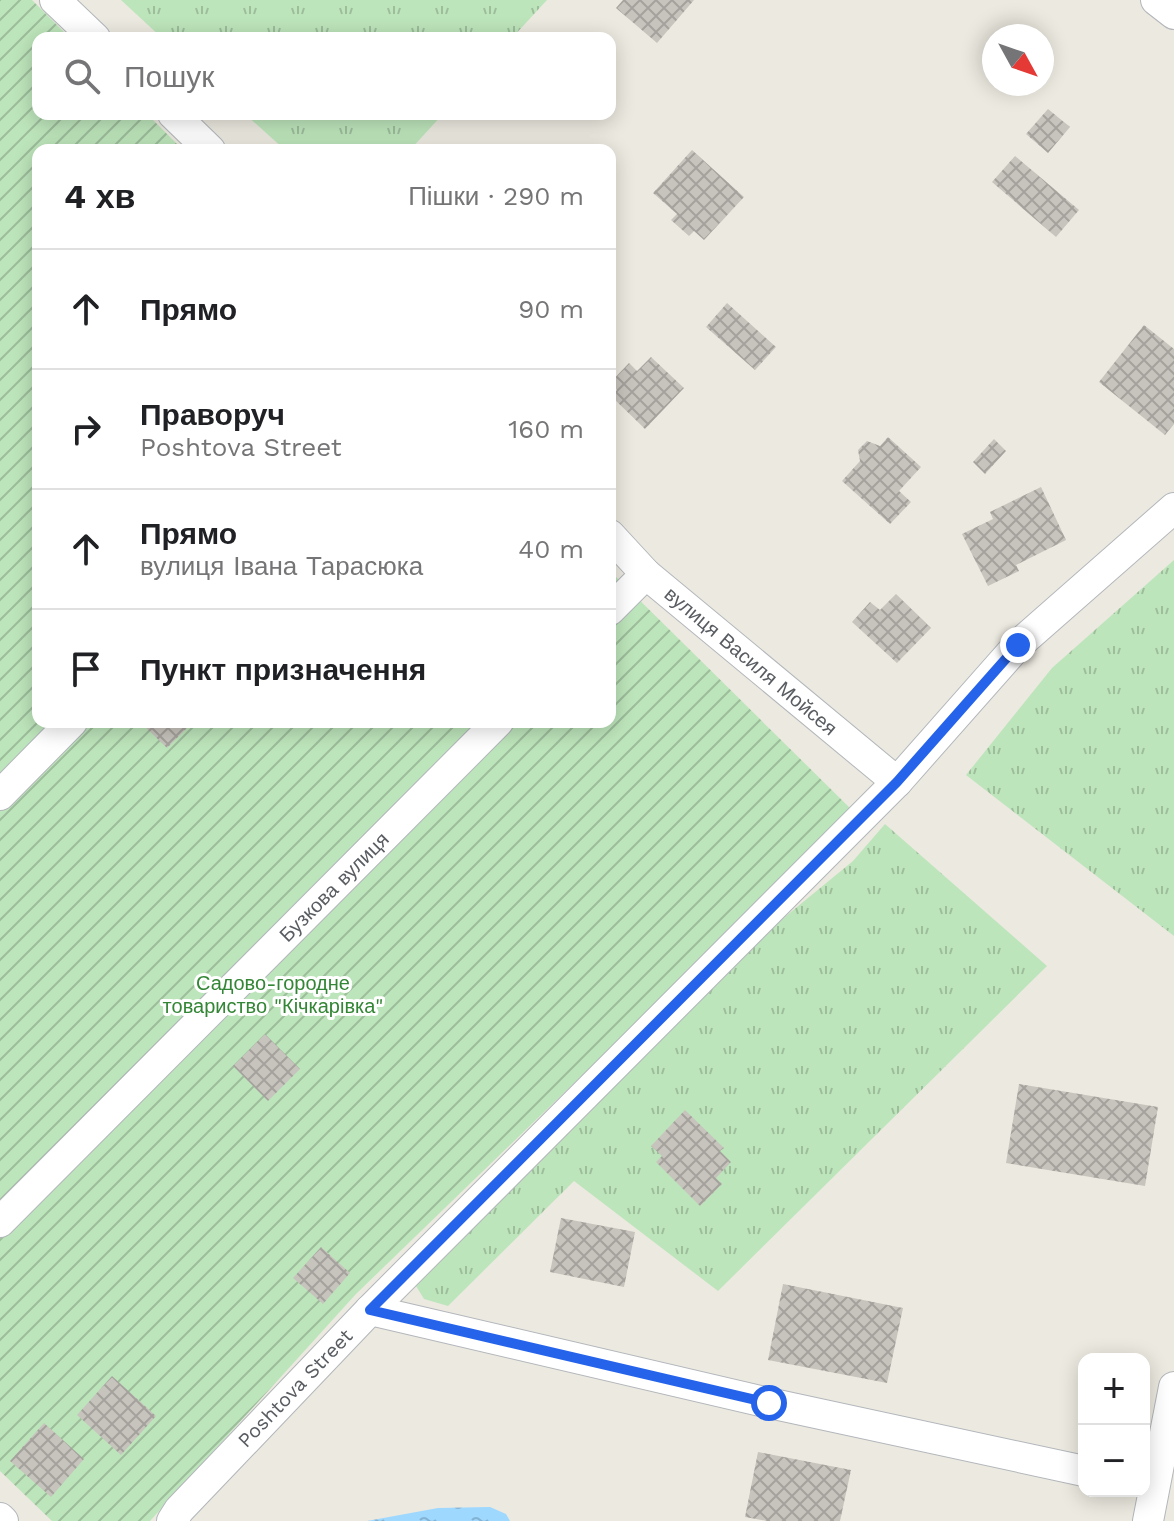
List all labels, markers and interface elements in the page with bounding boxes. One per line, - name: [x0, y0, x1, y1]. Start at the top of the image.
- north arrow: [982, 24, 1054, 96]
- search box: [32, 32, 616, 120]
- icon: search: [60, 54, 104, 98]
- text: Пошук: [124, 59, 214, 94]
- text: 4 хв: [64, 176, 136, 216]
- text: Пішки · 290 m: [408, 181, 584, 211]
- icon: ahead: [64, 287, 108, 331]
- text: Прямо: [140, 292, 237, 327]
- text: 90 m: [518, 294, 584, 324]
- text: Праворуч: [140, 397, 285, 432]
- icon: right: [64, 407, 108, 451]
- text: 160 m: [508, 414, 584, 444]
- text: Poshtova Street: [140, 432, 342, 462]
- text: Прямо: [140, 516, 237, 551]
- icon: ahead: [64, 527, 108, 571]
- text: 40 m: [518, 534, 584, 564]
- text: вулиця Івана Тарасюка: [140, 551, 423, 581]
- street label: вулиця Василя Мойсея: [660, 582, 842, 740]
- route end: [1000, 627, 1036, 663]
- icon: arrive: [64, 647, 108, 691]
- text: Пункт призначення: [140, 652, 426, 687]
- street label: Бузкова вулиця: [274, 827, 394, 947]
- park label: Садово-городне товариство "Кічкарівка": [163, 971, 383, 1018]
- street label: Poshtova Street: [232, 1323, 358, 1452]
- map controls: [1078, 1353, 1150, 1497]
- button: +: [1078, 1353, 1150, 1425]
- route start: [751, 1385, 787, 1421]
- button: −: [1078, 1425, 1150, 1497]

